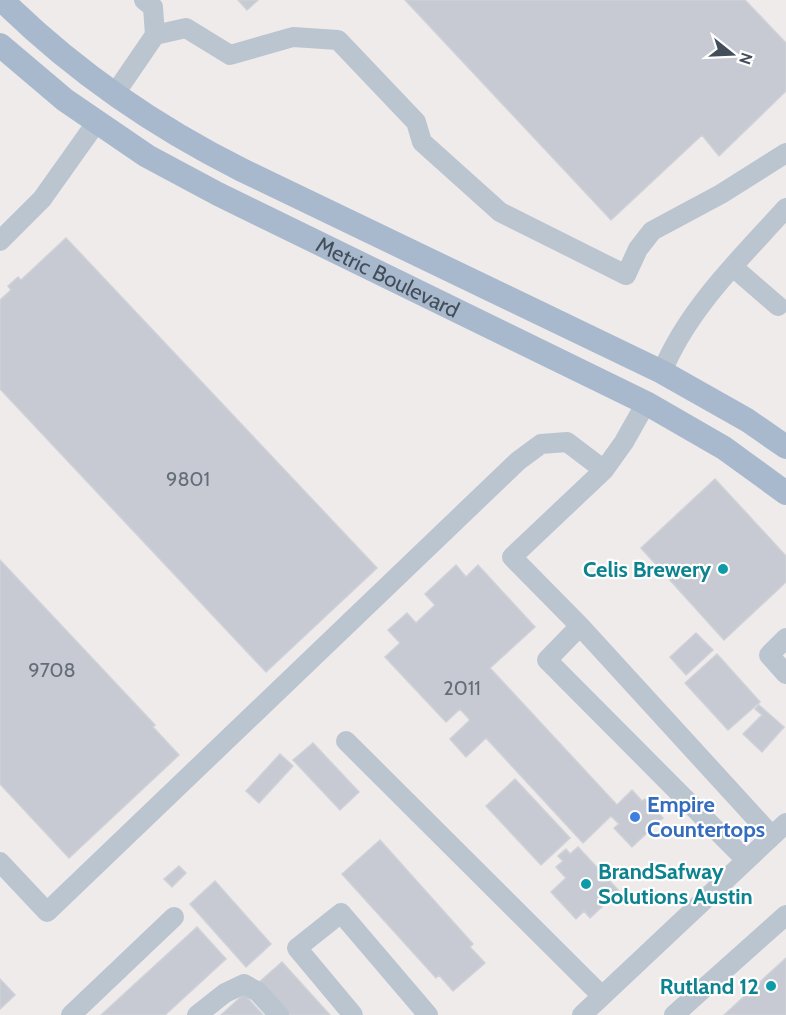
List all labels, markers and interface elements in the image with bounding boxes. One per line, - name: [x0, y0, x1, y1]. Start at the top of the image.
- north arrow: [702, 24, 762, 84]
- text: N: [735, 50, 757, 67]
- street label: Metric Boulevard: [312, 231, 464, 324]
- house number: 9801: [166, 467, 210, 491]
- place label: Celis Brewery: [583, 556, 711, 583]
- marker: Celis Brewery: [716, 562, 730, 576]
- house number: 9708: [28, 658, 76, 682]
- house number: 2011: [443, 676, 481, 700]
- place label: Empire Countertops: [647, 791, 765, 843]
- marker: Empire Countertops: [628, 810, 642, 824]
- place label: BrandSafway Solutions Austin: [598, 858, 753, 910]
- marker: BrandSafway Solutions Austin: [579, 877, 593, 891]
- place label: Rutland 12: [660, 973, 759, 1000]
- marker: Rutland 12: [764, 979, 778, 993]

